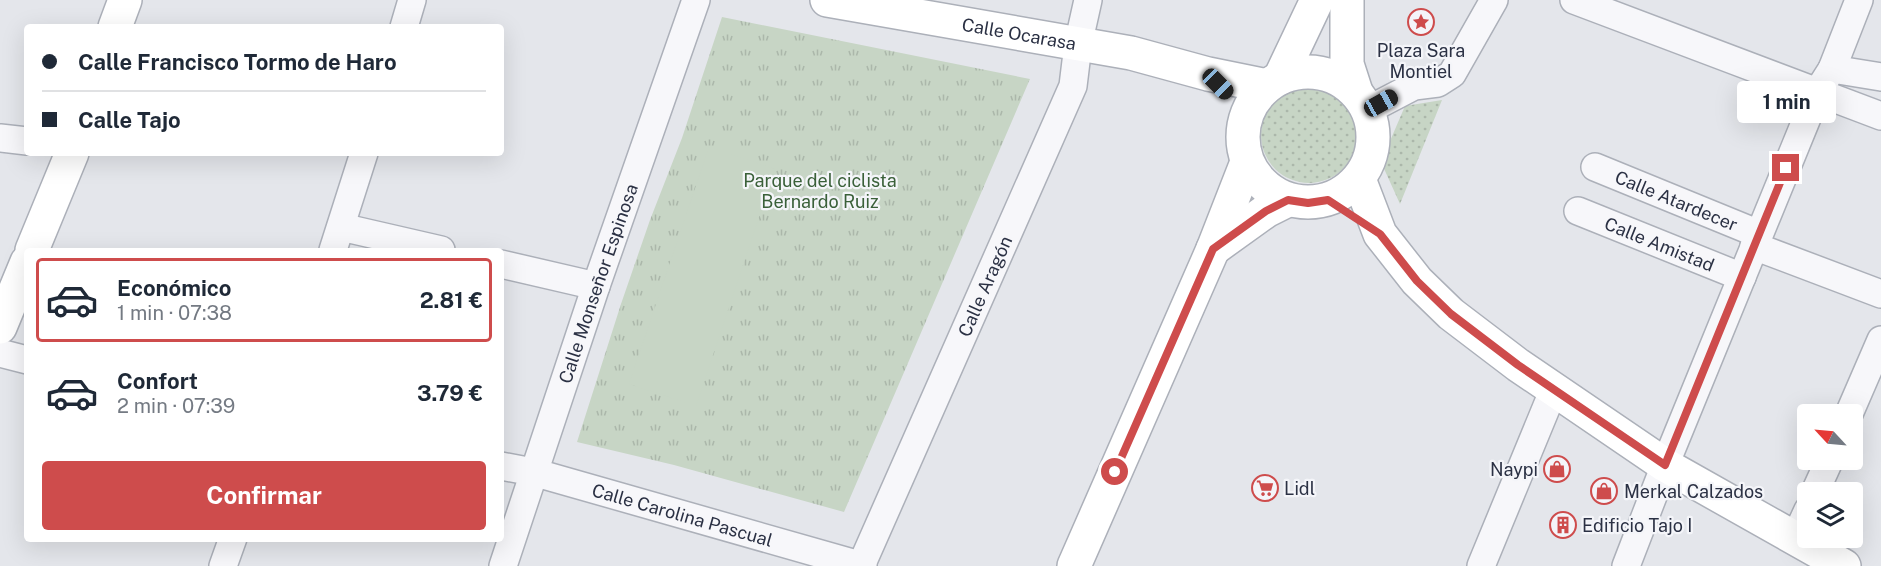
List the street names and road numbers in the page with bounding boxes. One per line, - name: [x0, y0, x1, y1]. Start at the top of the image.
- street label: Calle Ocarasa: [960, 13, 1078, 54]
- street label: Calle Atardecer: [1612, 166, 1741, 235]
- street label: Calle Monseñor Espinosa: [554, 181, 641, 386]
- street label: Calle Amistad: [1602, 212, 1718, 275]
- street label: Calle Aragón: [953, 232, 1016, 340]
- street label: Calle Carolina Pascual: [590, 479, 775, 550]

